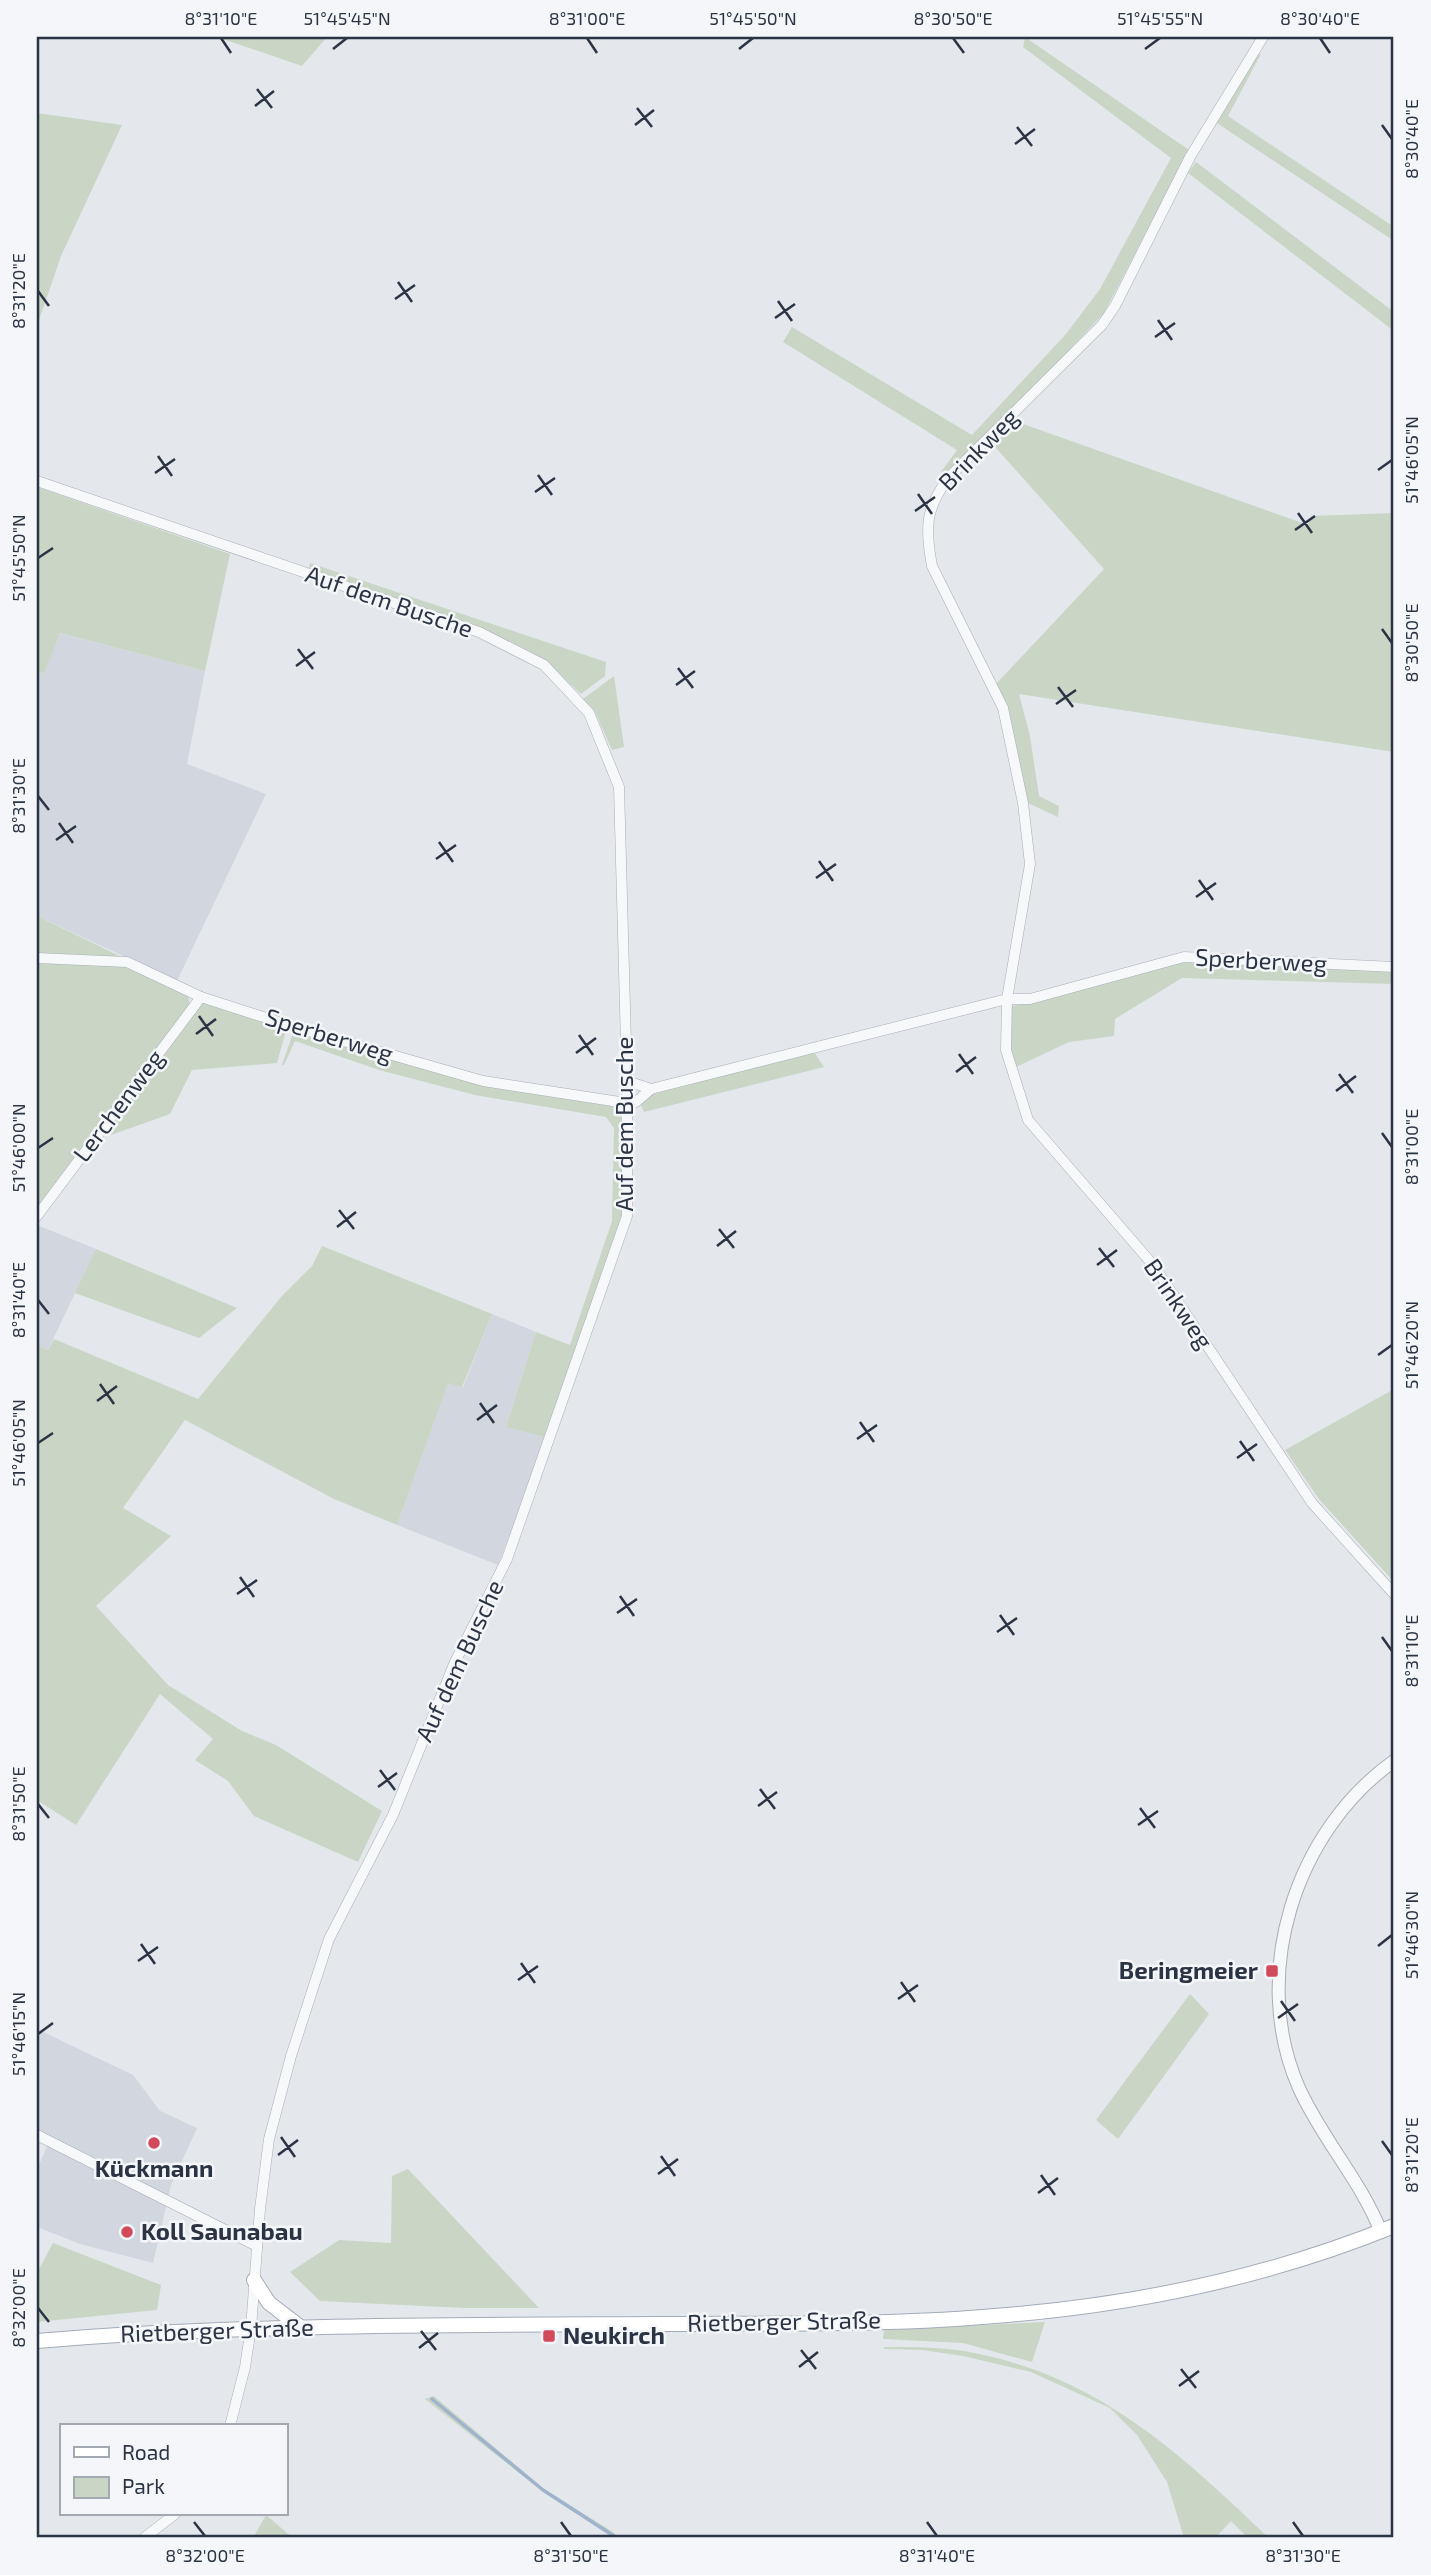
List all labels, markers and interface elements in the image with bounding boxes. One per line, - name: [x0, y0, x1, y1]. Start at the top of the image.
- text: 8°31'10"E: [185, 7, 257, 29]
- text: 51°45'45"N: [303, 7, 391, 29]
- text: 8°31'00"E: [549, 7, 625, 29]
- text: 51°45'50"N: [709, 7, 797, 29]
- text: 8°30'50"E: [913, 7, 993, 29]
- text: 51°45'55"N: [1117, 7, 1203, 29]
- text: 8°30'40"E: [1280, 7, 1360, 29]
- text: 8°30'40"E: [1400, 99, 1422, 179]
- text: 8°31'20"E: [7, 253, 29, 329]
- street label: Brinkweg: [932, 402, 1024, 496]
- text: 51°46'05"N: [1400, 416, 1422, 504]
- text: 51°45'50"N: [7, 514, 29, 602]
- street label: Auf dem Busche: [302, 558, 477, 643]
- text: 8°30'50"E: [1400, 603, 1422, 683]
- text: 8°31'30"E: [7, 758, 29, 834]
- street label: Sperberweg: [1194, 942, 1328, 977]
- street label: Sperberweg: [262, 1001, 397, 1068]
- street label: Auf dem Busche: [609, 1037, 638, 1211]
- street label: Lerchenweg: [66, 1043, 169, 1167]
- text: 51°46'00"N: [7, 1103, 29, 1193]
- text: 8°31'00"E: [1400, 1109, 1422, 1185]
- street label: Brinkweg: [1139, 1253, 1220, 1354]
- text: 8°31'40"E: [7, 1262, 29, 1338]
- text: 51°46'20"N: [1400, 1301, 1422, 1389]
- text: 51°46'05"N: [7, 1399, 29, 1487]
- street label: Auf dem Busche: [409, 1575, 509, 1746]
- text: 8°31'10"E: [1400, 1615, 1422, 1687]
- text: 8°31'50"E: [7, 1766, 29, 1842]
- text: 51°46'30"N: [1400, 1891, 1422, 1979]
- place label: Beringmeier: [1119, 1955, 1259, 1984]
- marker: Beringmeier: [1264, 1963, 1280, 1979]
- text: 51°46'15"N: [7, 1992, 29, 2076]
- text: 8°31'20"E: [1400, 2117, 1422, 2193]
- marker: Kückmann: [146, 2135, 162, 2151]
- place label: Kückmann: [95, 2153, 213, 2182]
- place label: Koll Saunabau: [141, 2216, 303, 2245]
- marker: Koll Saunabau: [119, 2224, 135, 2240]
- text: 8°32'00"E: [7, 2268, 29, 2348]
- street label: Rietberger Straße: [687, 2304, 881, 2337]
- street label: Rietberger Straße: [120, 2312, 314, 2347]
- place label: Neukirch: [563, 2320, 665, 2349]
- marker: Neukirch: [541, 2328, 557, 2344]
- legend: [60, 2424, 287, 2516]
- text: Road: [122, 2439, 170, 2464]
- text: Park: [122, 2473, 165, 2498]
- text: 8°32'00"E: [165, 2544, 245, 2566]
- text: 8°31'50"E: [533, 2544, 609, 2566]
- text: 8°31'40"E: [899, 2544, 975, 2566]
- text: 8°31'30"E: [1265, 2544, 1341, 2566]

